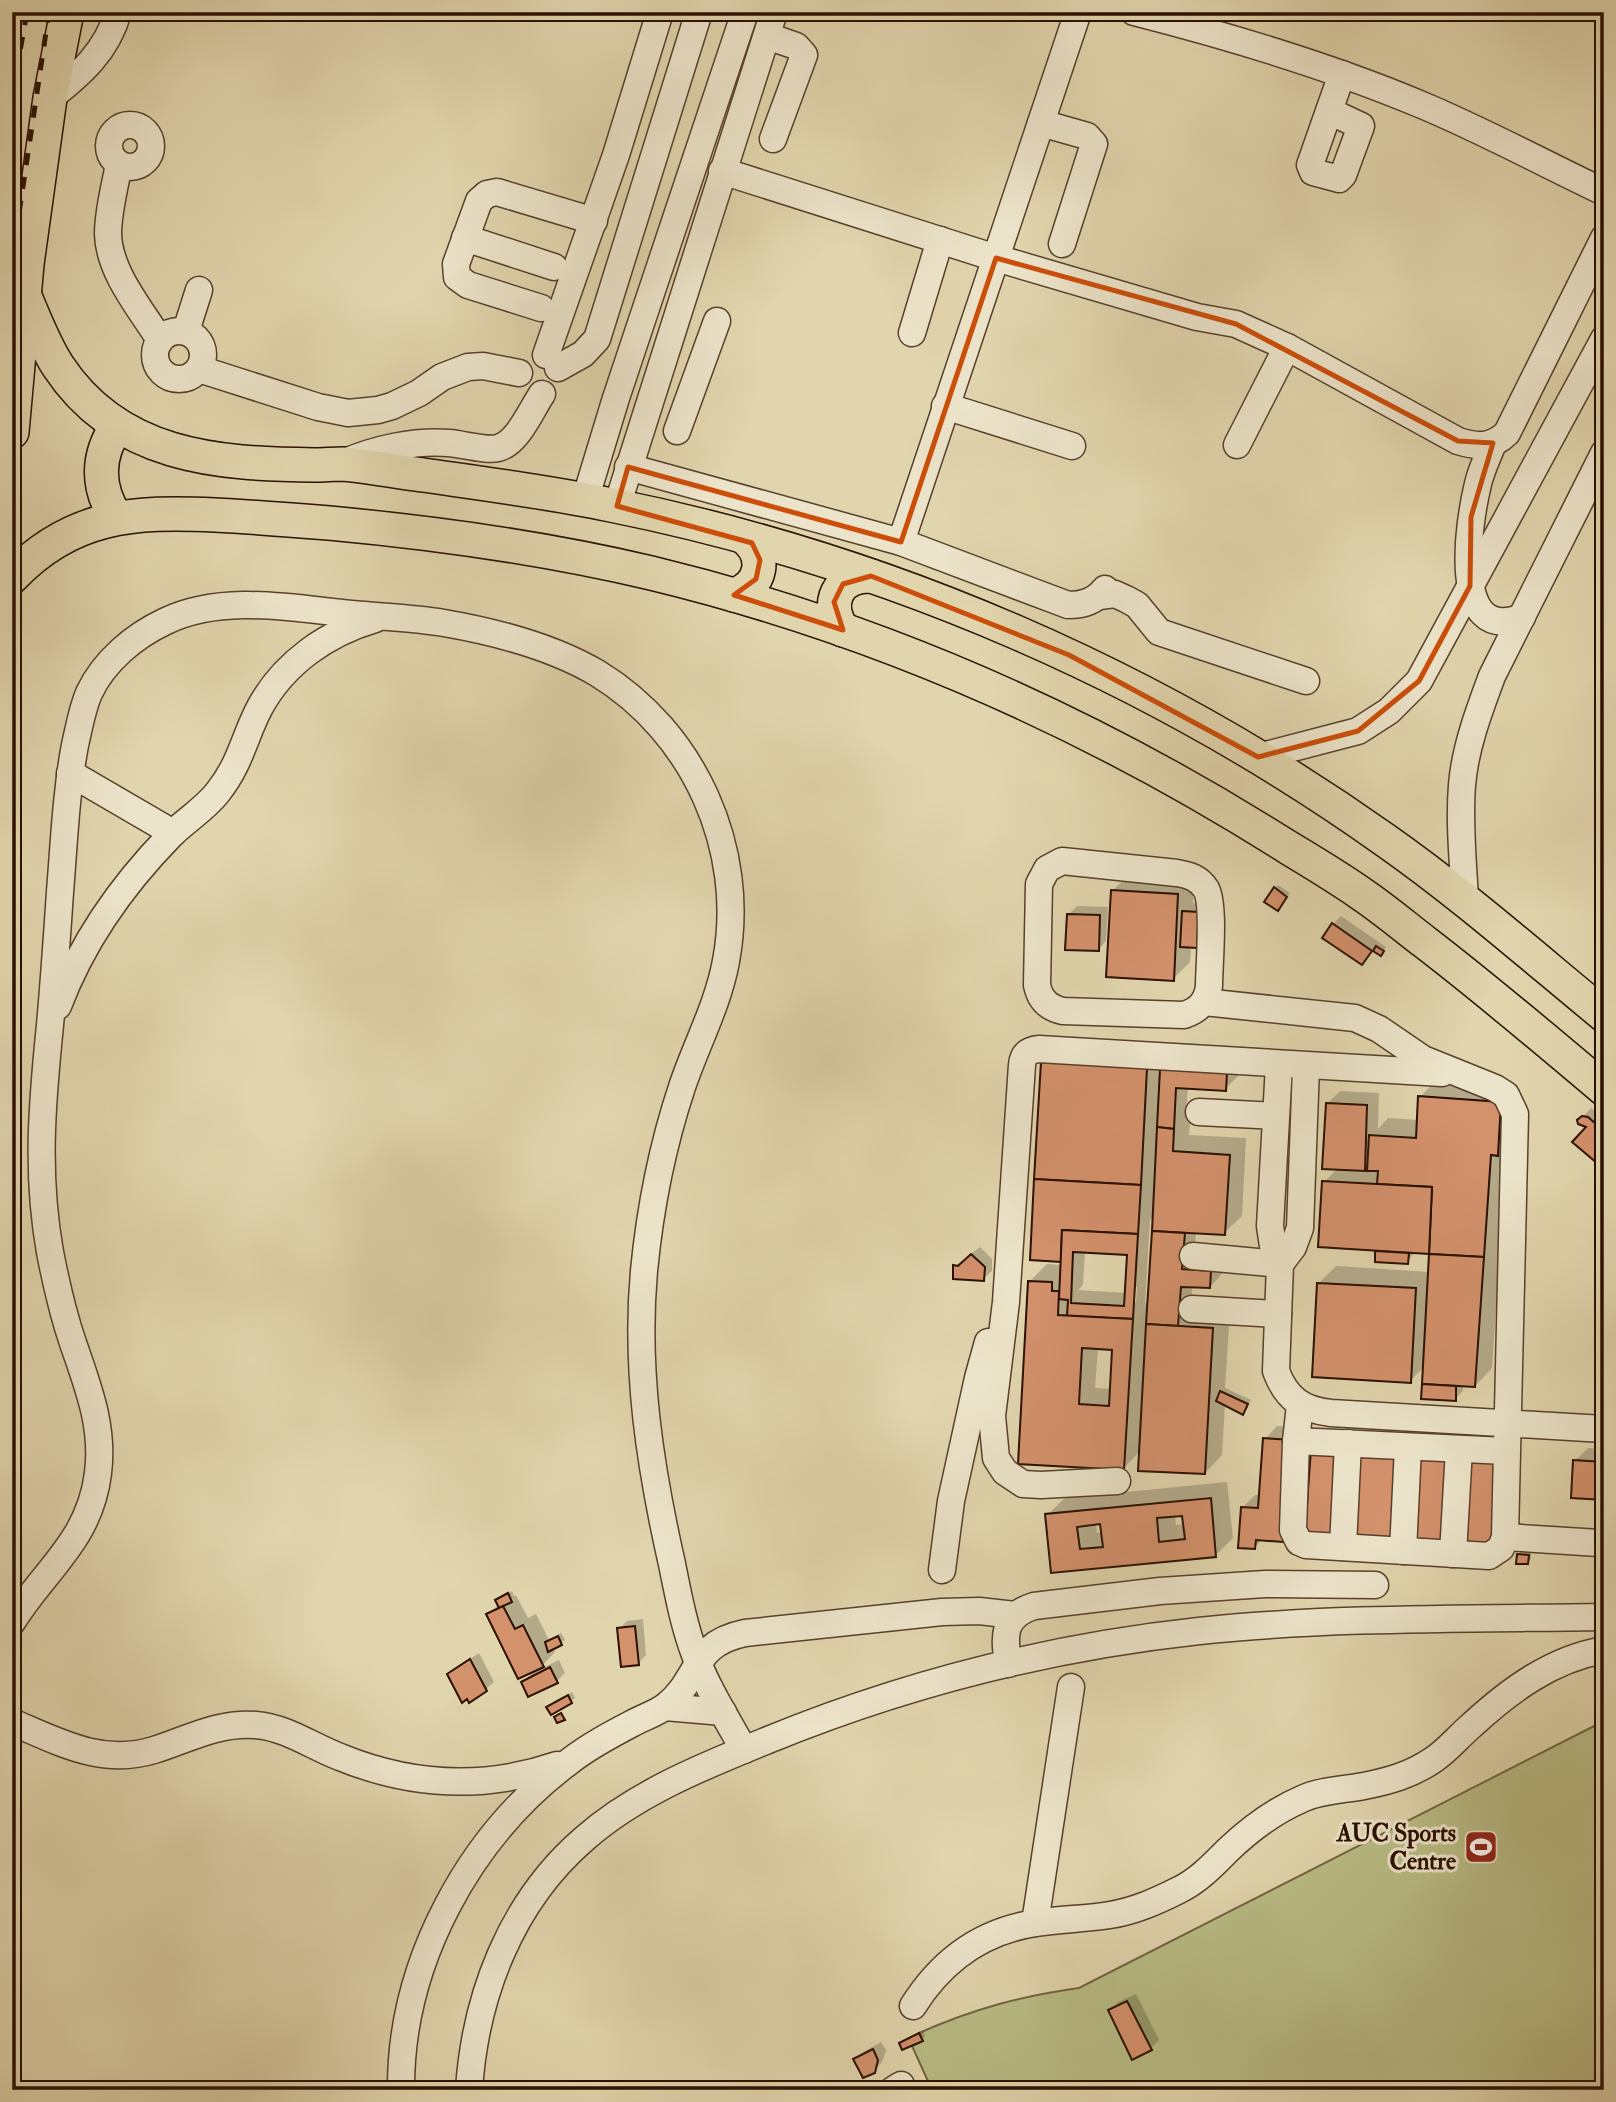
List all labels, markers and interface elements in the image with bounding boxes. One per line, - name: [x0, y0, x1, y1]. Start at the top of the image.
- place label: AUC Sports Centre: [1336, 1818, 1456, 1877]
- sports icon: AUC Sports Centre: [1462, 1828, 1500, 1866]

